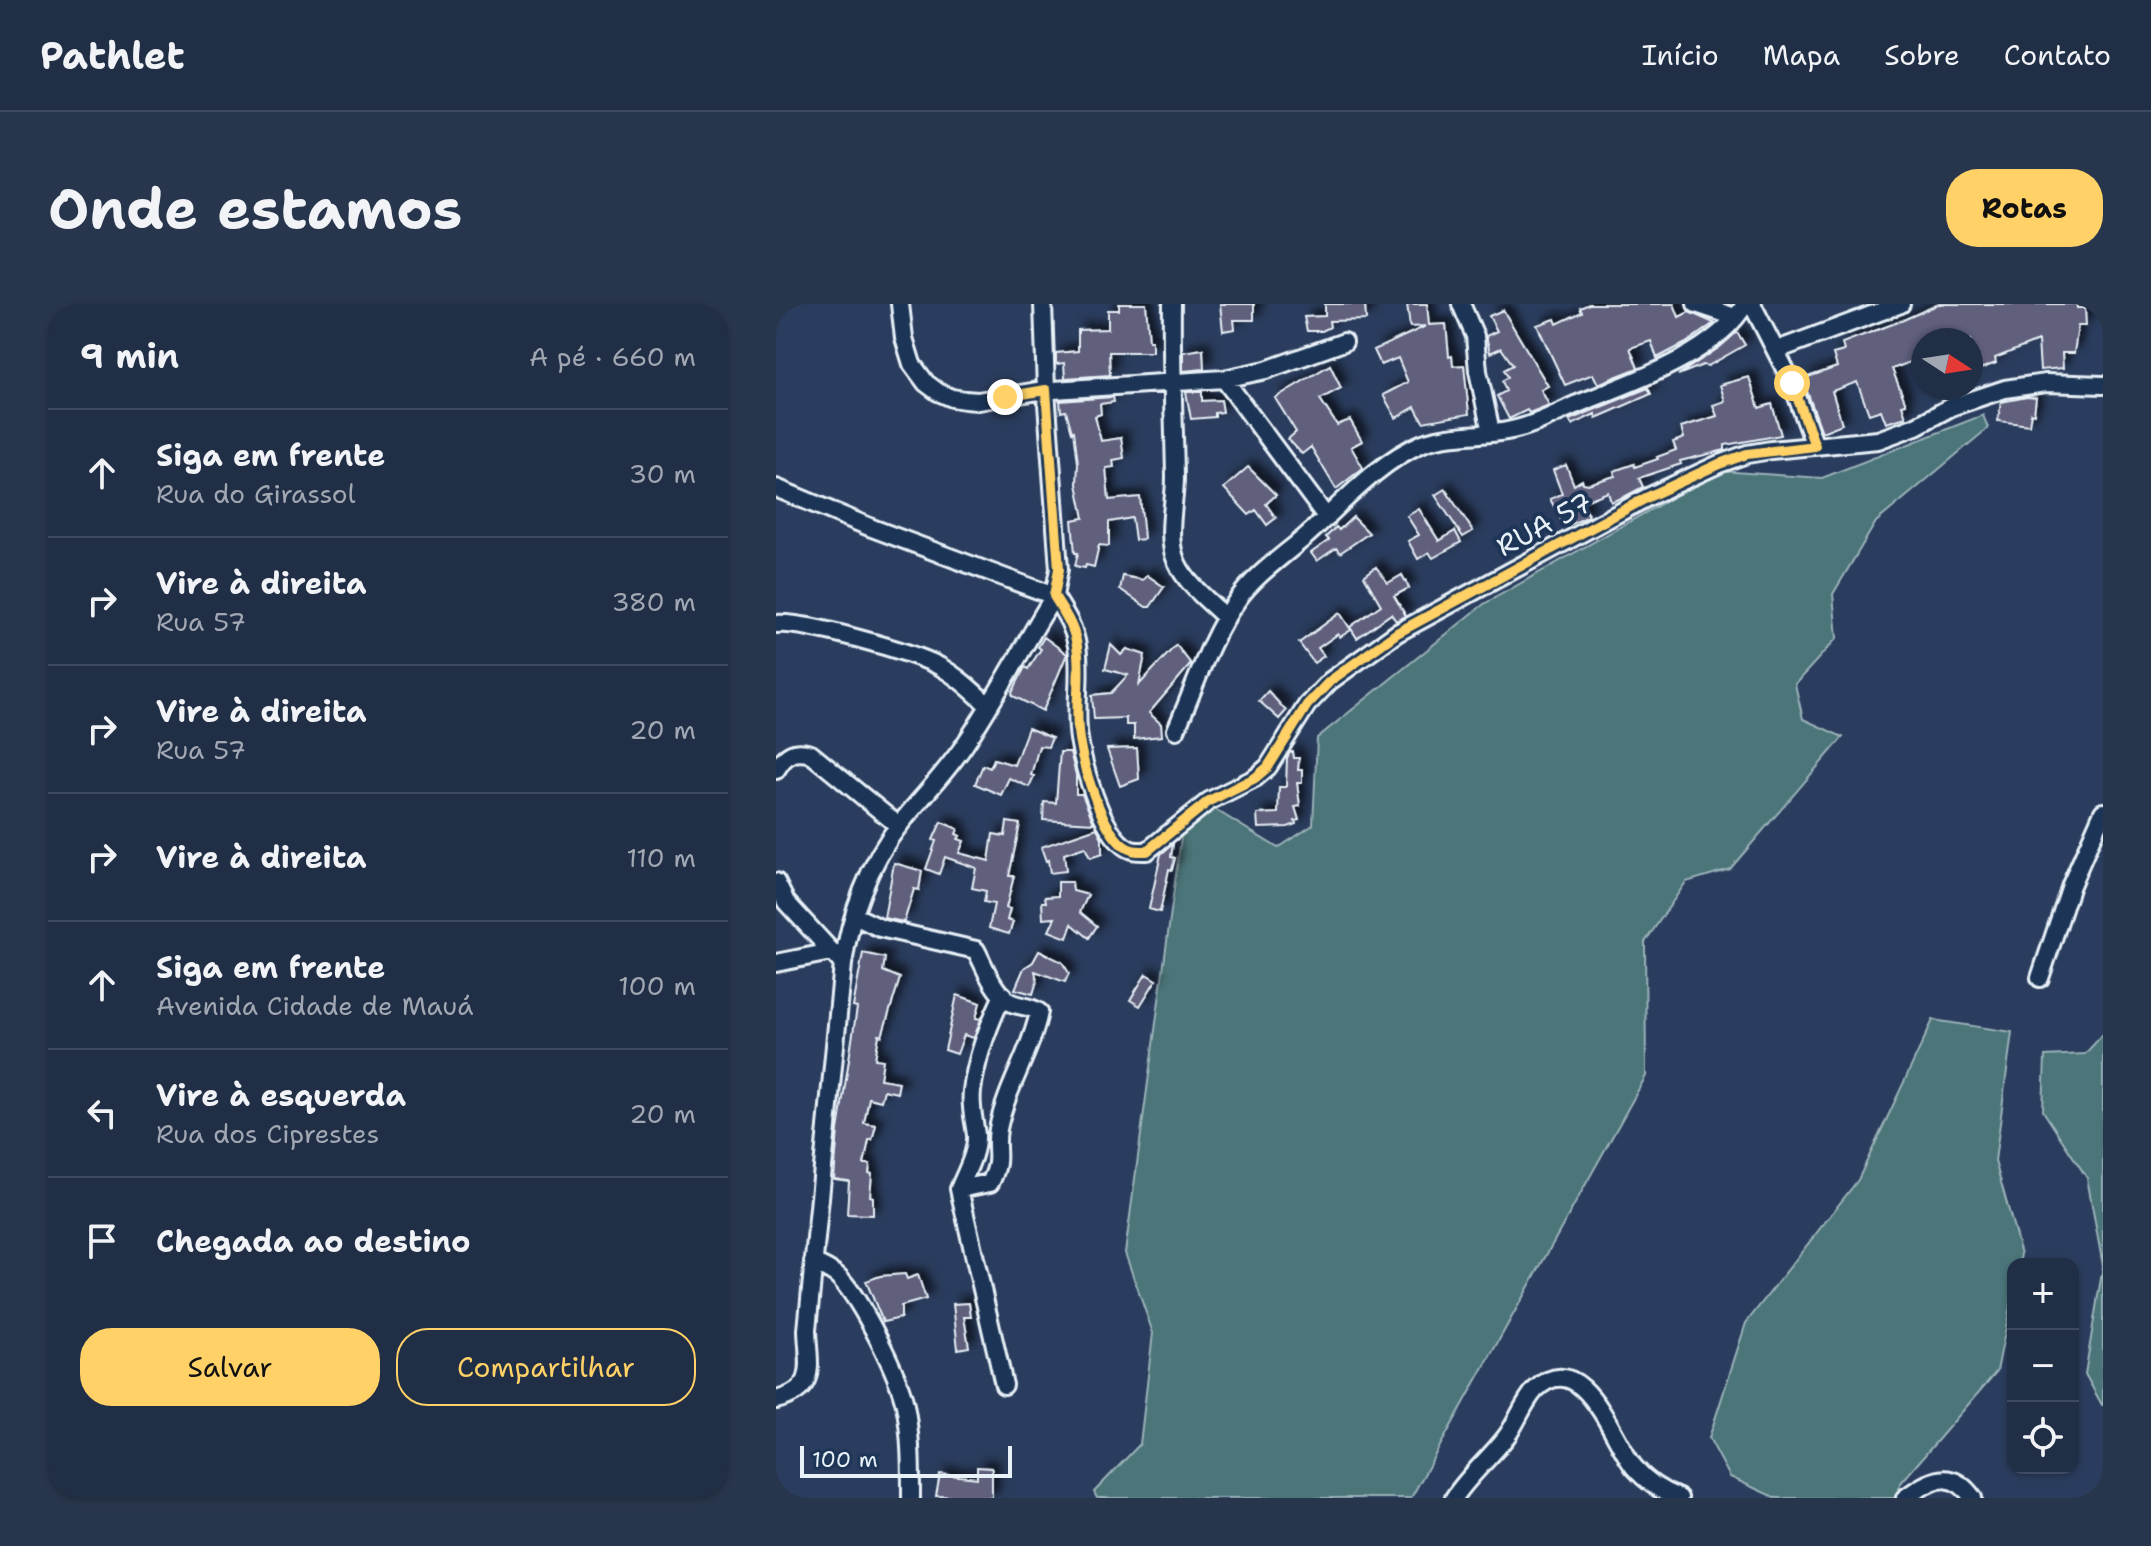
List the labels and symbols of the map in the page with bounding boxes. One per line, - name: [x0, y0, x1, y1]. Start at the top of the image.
- north arrow: [1911, 328, 1983, 400]
- route start: [1774, 365, 1810, 401]
- route end: [987, 379, 1023, 415]
- street label: RUA 57: [1489, 483, 1599, 565]
- scale bar: [800, 1442, 1012, 1478]

